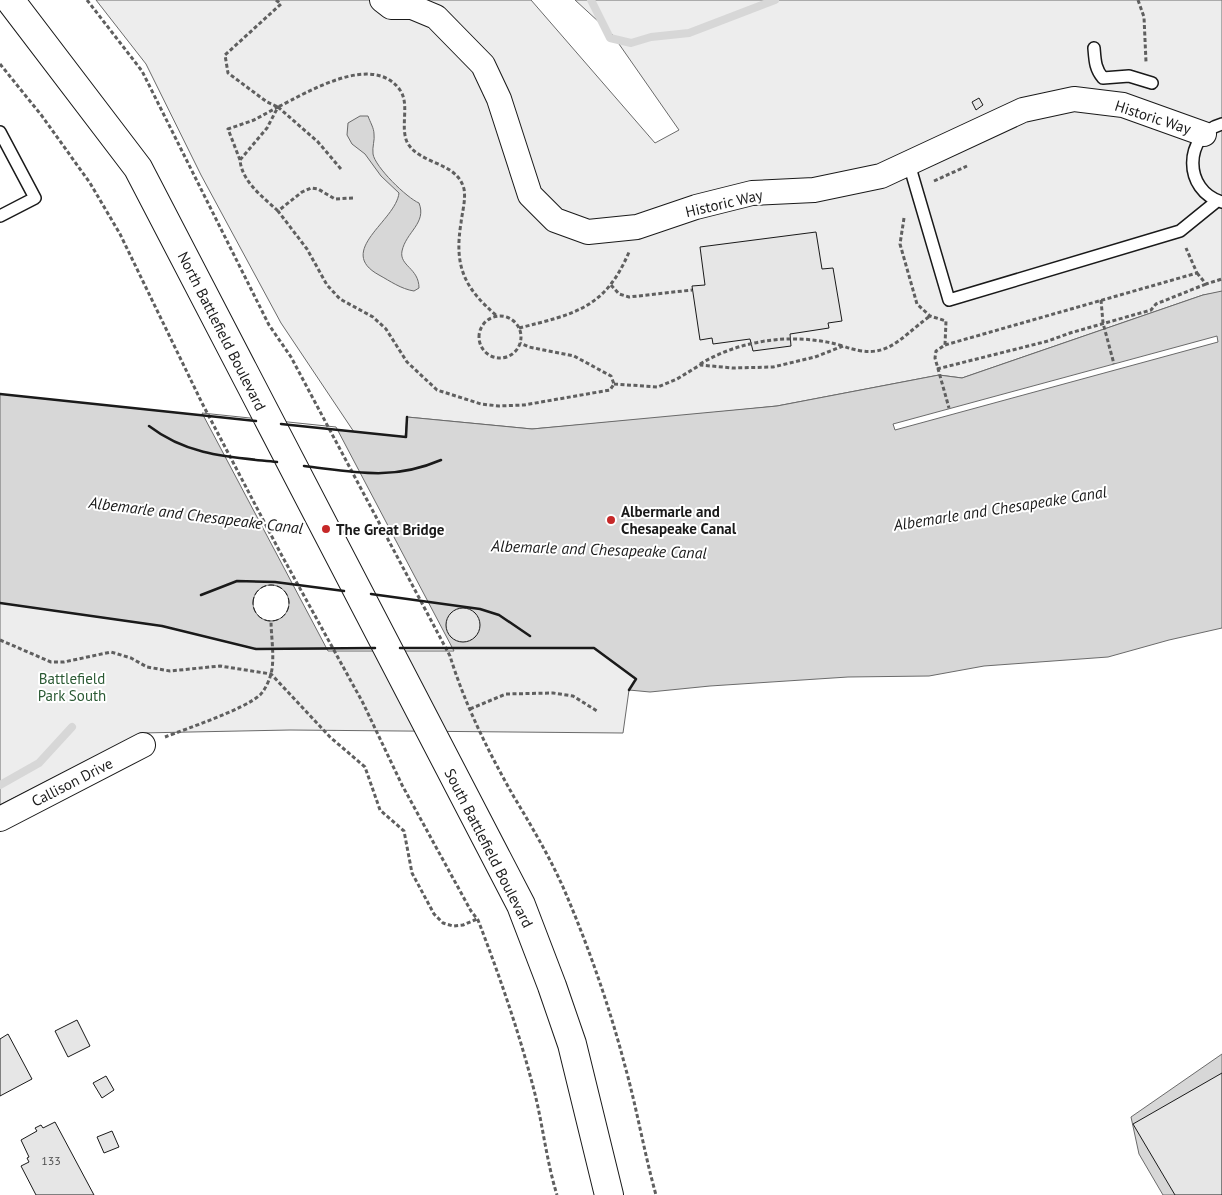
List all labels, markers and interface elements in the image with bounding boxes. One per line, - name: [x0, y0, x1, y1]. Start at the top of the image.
- street label: Historic Way: [1113, 96, 1193, 138]
- street label: Historic Way: [683, 185, 765, 221]
- street label: North Battlefield Boulevard: [174, 248, 270, 414]
- water label: Albemarle and Chesapeake Canal: [891, 481, 1109, 535]
- water label: Albemarle and Chesapeake Canal: [87, 492, 305, 538]
- place label: Albermarle and Chesapeake Canal: [621, 502, 737, 538]
- marker: Albermarle and Chesapeake Canal: [605, 514, 617, 526]
- place label: The Great Bridge: [336, 520, 445, 539]
- marker: The Great Bridge: [320, 523, 332, 535]
- water label: Albemarle and Chesapeake Canal: [490, 535, 708, 563]
- park label: Battlefield Park South: [38, 669, 106, 705]
- street label: Callison Drive: [28, 753, 116, 811]
- street label: South Battlefield Boulevard: [441, 765, 537, 931]
- house number: 133: [41, 1153, 61, 1168]

